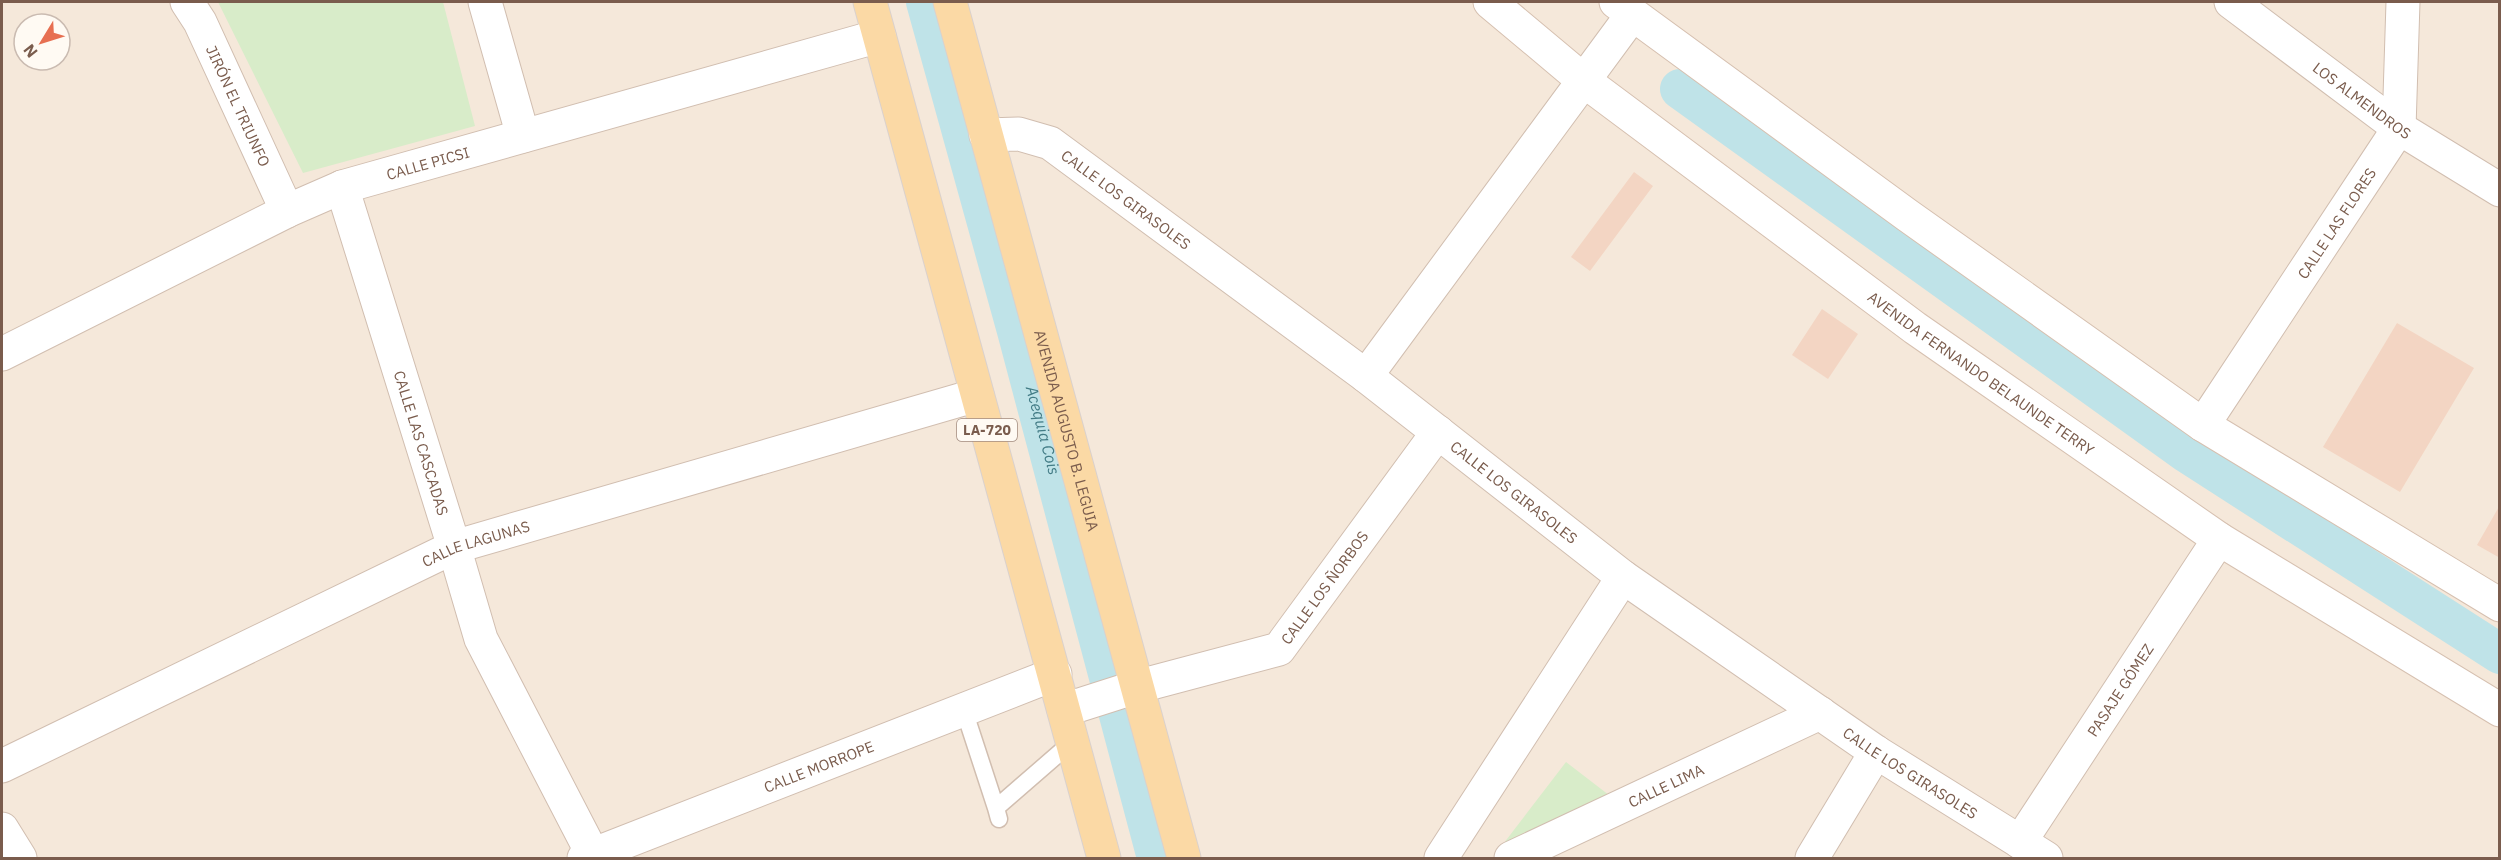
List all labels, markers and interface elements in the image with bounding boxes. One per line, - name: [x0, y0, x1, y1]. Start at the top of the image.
- north arrow: [12, 12, 72, 72]
- text: N: [19, 41, 42, 62]
- street label: JIRÓN EL TRIUNFO: [202, 42, 275, 169]
- street label: LOS ALMENDROS: [2309, 58, 2415, 143]
- street label: CALLE PICSI: [384, 142, 472, 184]
- street label: CALLE LOS GIRASOLES: [1058, 145, 1195, 253]
- street label: CALLE LAS FLORES: [2293, 164, 2380, 282]
- street label: AVENIDA FERNANDO BELAUNDE TERRY: [1865, 287, 2098, 459]
- street label: AVENIDA AUGUSTO B. LEGUIA: [1031, 328, 1104, 533]
- street label: CALLE LAS CASCADAS: [390, 368, 453, 518]
- water label: Acequia Cois: [1022, 383, 1065, 477]
- road number: LA-720: [957, 419, 1017, 441]
- street label: CALLE LOS GIRASOLES: [1447, 436, 1582, 547]
- street label: CALLE LAGUNAS: [419, 516, 532, 571]
- street label: CALLE LOS ÑORBOS: [1276, 527, 1372, 648]
- street label: PASAJE GÓMEZ: [2083, 640, 2157, 740]
- street label: CALLE LOS GIRASOLES: [1839, 723, 1981, 823]
- street label: CALLE MORROPE: [761, 736, 876, 796]
- street label: CALLE LIMA: [1625, 759, 1707, 811]

